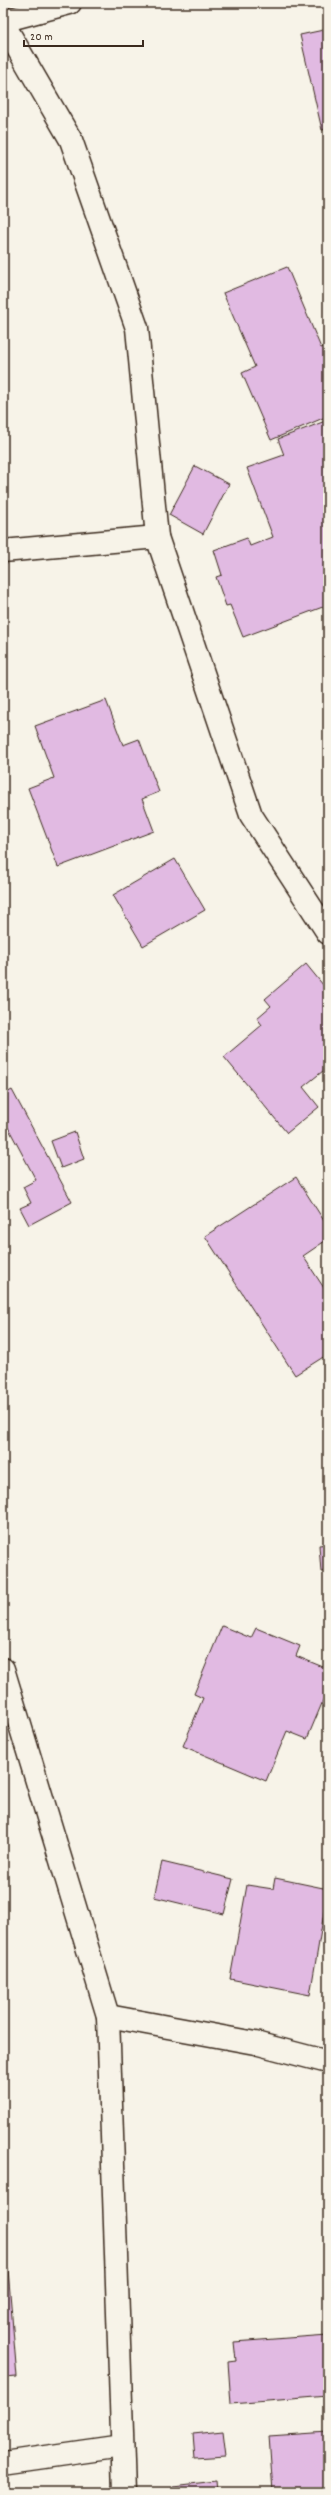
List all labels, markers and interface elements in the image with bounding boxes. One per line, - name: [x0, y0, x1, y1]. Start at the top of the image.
- scale bar: [24, 22, 143, 48]
- text: 20 m: [30, 29, 53, 46]

